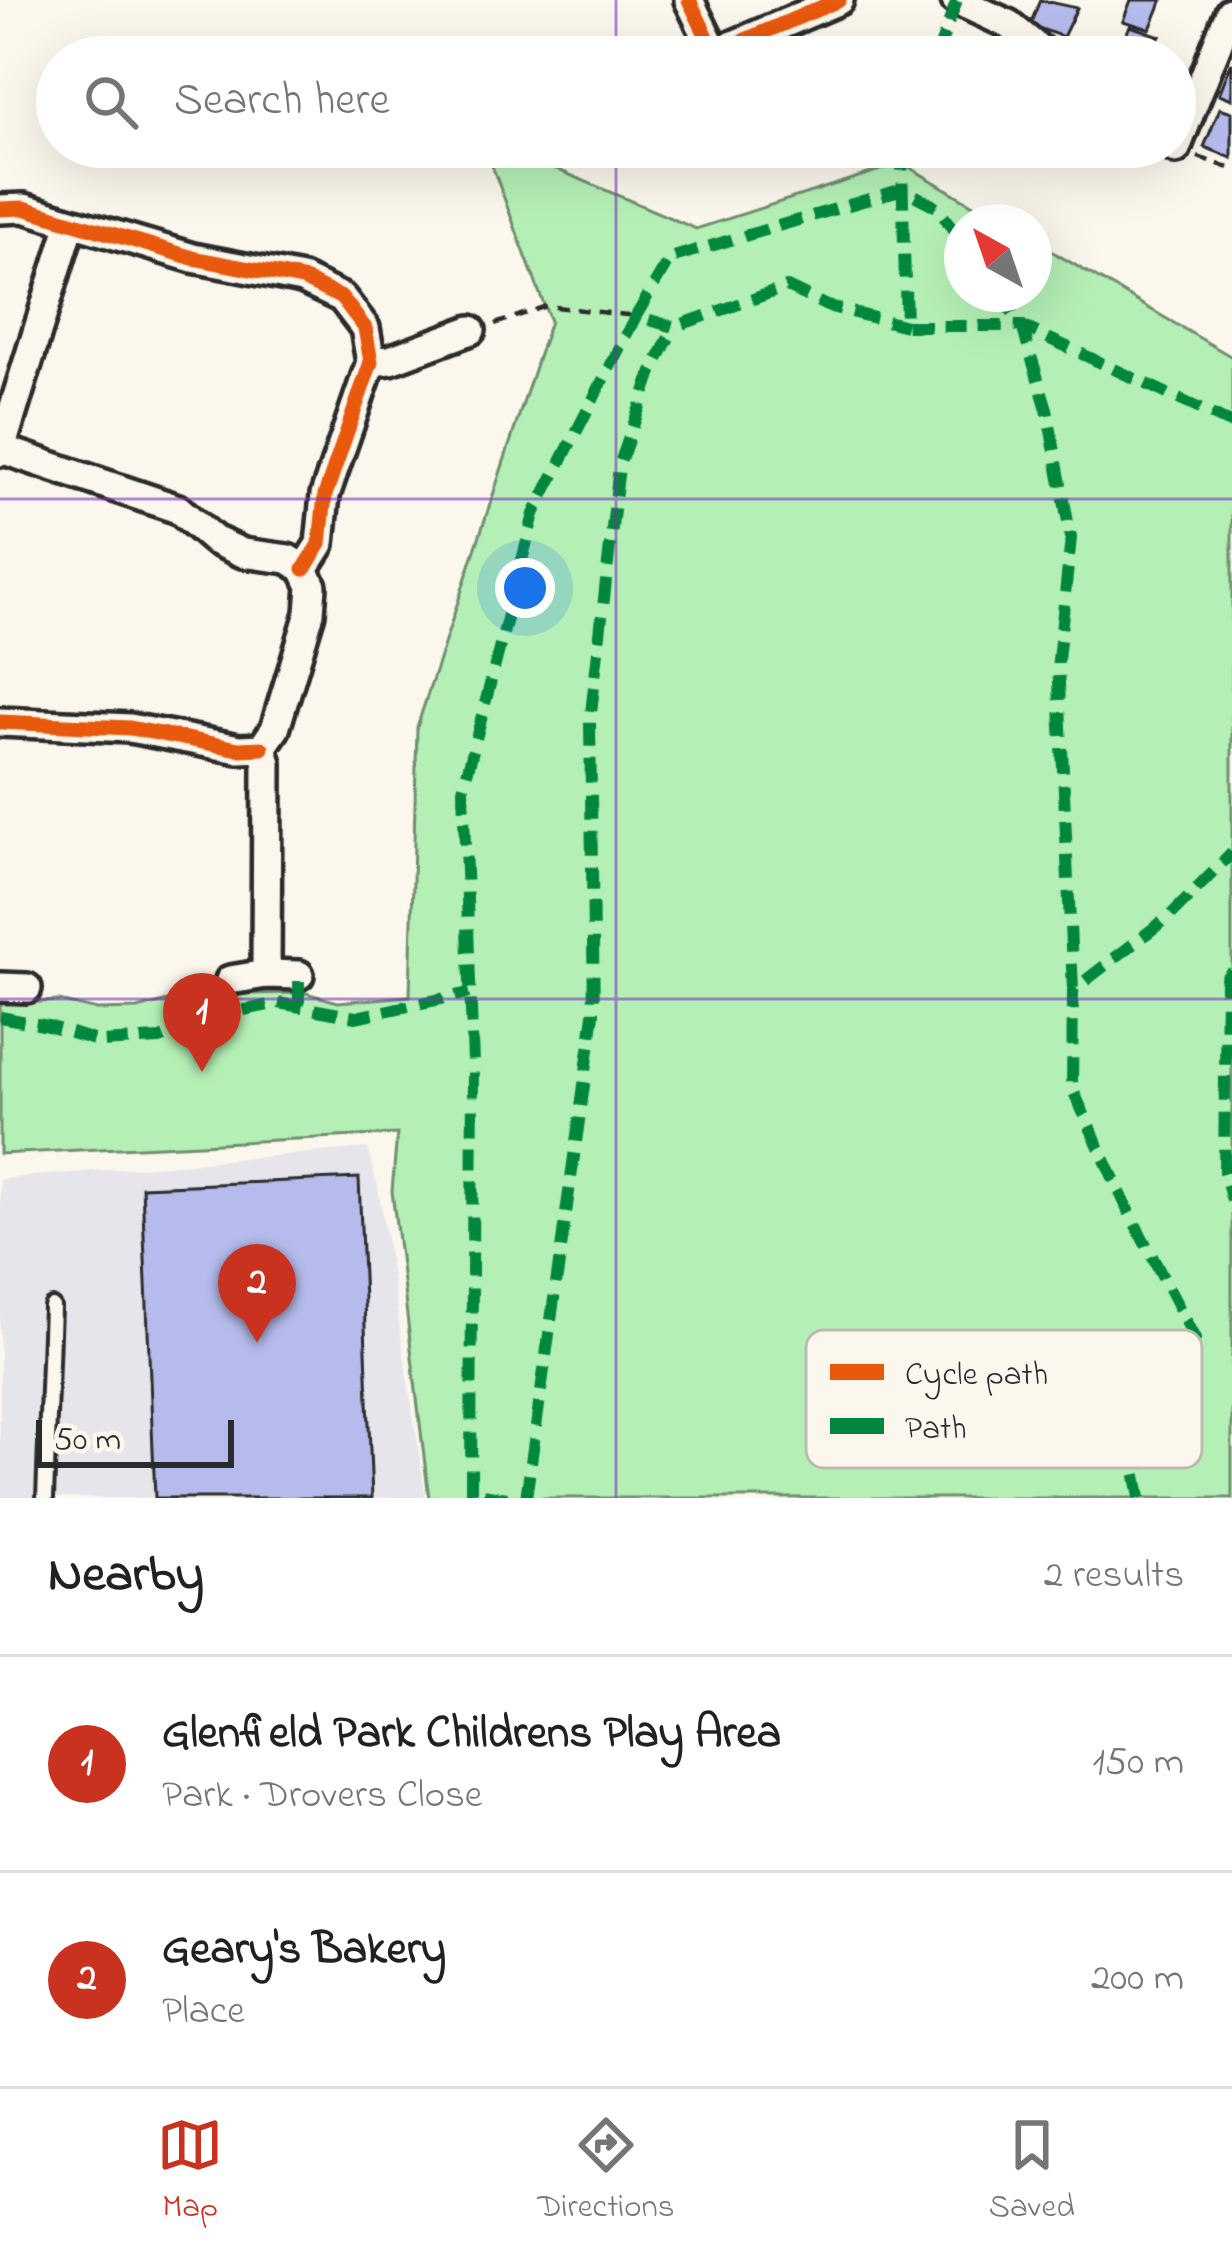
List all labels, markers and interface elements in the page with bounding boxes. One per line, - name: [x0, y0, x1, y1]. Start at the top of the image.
- search box: [36, 36, 1196, 168]
- icon: search: [78, 69, 144, 135]
- text: Search here: [174, 69, 390, 135]
- north arrow: [944, 204, 1052, 312]
- your location: [495, 558, 555, 618]
- pin: 1: [163, 973, 241, 1072]
- pin: 2: [218, 1244, 296, 1343]
- legend: [806, 1330, 1202, 1468]
- text: Cycle path: [905, 1352, 1048, 1400]
- text: Path: [905, 1406, 967, 1454]
- scale bar: [36, 1414, 234, 1467]
- text: 50 m: [54, 1417, 121, 1465]
- text: Nearby: [48, 1539, 204, 1614]
- text: 2 results: [1044, 1548, 1184, 1605]
- text: Glenfield Park Childrens Play Area: [162, 1702, 781, 1768]
- text: 1: [81, 1735, 93, 1792]
- text: 150 m: [1092, 1735, 1184, 1792]
- text: Park · Drovers Close: [162, 1768, 482, 1825]
- text: Geary's Bakery: [162, 1918, 446, 1984]
- text: 2: [77, 1951, 97, 2008]
- text: 200 m: [1091, 1951, 1184, 2008]
- text: Place: [162, 1984, 245, 2041]
- tab: Map: [157, 2112, 223, 2232]
- tab: Directions: [537, 2112, 674, 2232]
- tab: Saved: [989, 2112, 1075, 2232]

